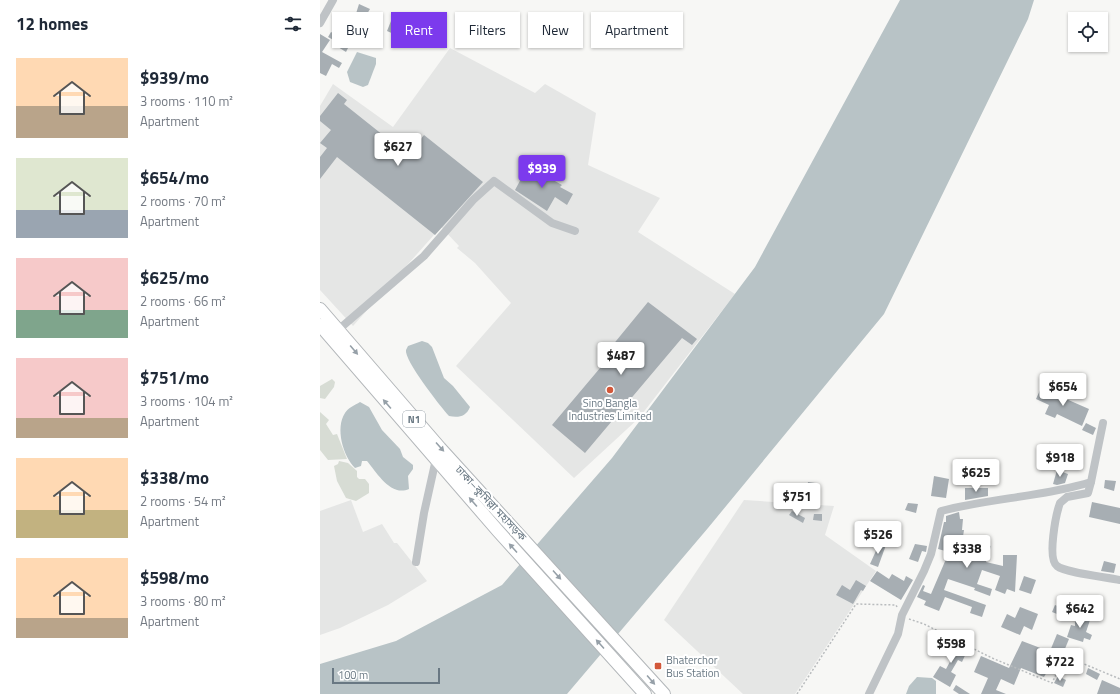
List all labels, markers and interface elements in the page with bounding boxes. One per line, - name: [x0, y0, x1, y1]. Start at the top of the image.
- text: 12 homes: [16, 11, 88, 37]
- chip: Buy: [332, 12, 383, 48]
- chip: Rent: [391, 12, 447, 48]
- chip: Filters: [455, 12, 520, 48]
- chip: New: [528, 12, 583, 48]
- chip: Apartment: [591, 12, 683, 48]
- map controls: [1068, 12, 1108, 52]
- button: locate: [1068, 12, 1108, 52]
- icon: filters: [282, 13, 304, 35]
- text: $939/mo: [140, 65, 209, 91]
- icon: home: [48, 74, 96, 122]
- text: 3 rooms · 110 m²: [140, 91, 233, 111]
- text: Apartment: [140, 111, 199, 131]
- pin: $627: [374, 133, 422, 167]
- text: $627: [383, 136, 413, 156]
- pin: $939: [518, 155, 566, 189]
- text: $939: [527, 158, 557, 178]
- text: $654/mo: [140, 165, 209, 191]
- icon: home: [48, 174, 96, 222]
- text: 2 rooms · 70 m²: [140, 191, 226, 211]
- text: Apartment: [140, 211, 199, 231]
- text: $625/mo: [140, 265, 209, 291]
- icon: home: [48, 274, 96, 322]
- text: 2 rooms · 66 m²: [140, 291, 226, 311]
- text: Apartment: [140, 311, 199, 331]
- pin: $487: [597, 342, 645, 376]
- one-way arrow: [350, 344, 359, 355]
- text: $487: [606, 345, 636, 365]
- text: $751/mo: [140, 365, 209, 391]
- pin: $654: [1039, 373, 1087, 407]
- icon: home: [48, 374, 96, 422]
- text: $654: [1048, 376, 1078, 396]
- marker: Sino Bangla Industries Limited: [605, 385, 615, 395]
- text: 3 rooms · 104 m²: [140, 391, 233, 411]
- place label: Sino Bangla Industries Limited: [568, 395, 652, 424]
- one-way arrow: [383, 398, 392, 409]
- text: Apartment: [140, 411, 199, 431]
- road number: N1: [403, 411, 425, 427]
- one-way arrow: [435, 443, 444, 452]
- pin: $918: [1036, 444, 1084, 478]
- text: $918: [1045, 447, 1075, 467]
- pin: $625: [952, 459, 1000, 493]
- street label: ঢাকা–কুমিল্লা মহাসড়ক: [451, 461, 530, 544]
- text: $625: [961, 462, 991, 482]
- text: $338/mo: [140, 465, 209, 491]
- icon: home: [48, 474, 96, 522]
- pin: $751: [773, 483, 821, 517]
- text: $751: [782, 486, 812, 506]
- text: 2 rooms · 54 m²: [140, 491, 226, 511]
- one-way arrow: [468, 496, 477, 507]
- text: Apartment: [140, 511, 199, 531]
- pin: $526: [854, 521, 902, 555]
- text: $526: [863, 524, 893, 544]
- pin: $338: [943, 535, 991, 569]
- text: $338: [952, 538, 982, 558]
- one-way arrow: [509, 542, 518, 553]
- text: $598/mo: [140, 565, 209, 591]
- one-way arrow: [552, 570, 562, 580]
- icon: home: [48, 574, 96, 622]
- text: 3 rooms · 80 m²: [140, 591, 226, 611]
- pin: $642: [1056, 595, 1104, 629]
- text: $642: [1065, 598, 1095, 618]
- text: Apartment: [140, 611, 199, 631]
- pin: $598: [927, 630, 975, 664]
- text: $598: [936, 633, 966, 653]
- one-way arrow: [596, 639, 605, 649]
- pin: $722: [1036, 648, 1084, 682]
- text: $722: [1045, 651, 1075, 671]
- place label: Bhaterchor Bus Station: [666, 652, 719, 681]
- marker: Bhaterchor Bus Station: [653, 661, 663, 671]
- scale bar: [332, 666, 440, 685]
- text: 100 m: [338, 667, 368, 683]
- one-way arrow: [647, 675, 656, 685]

